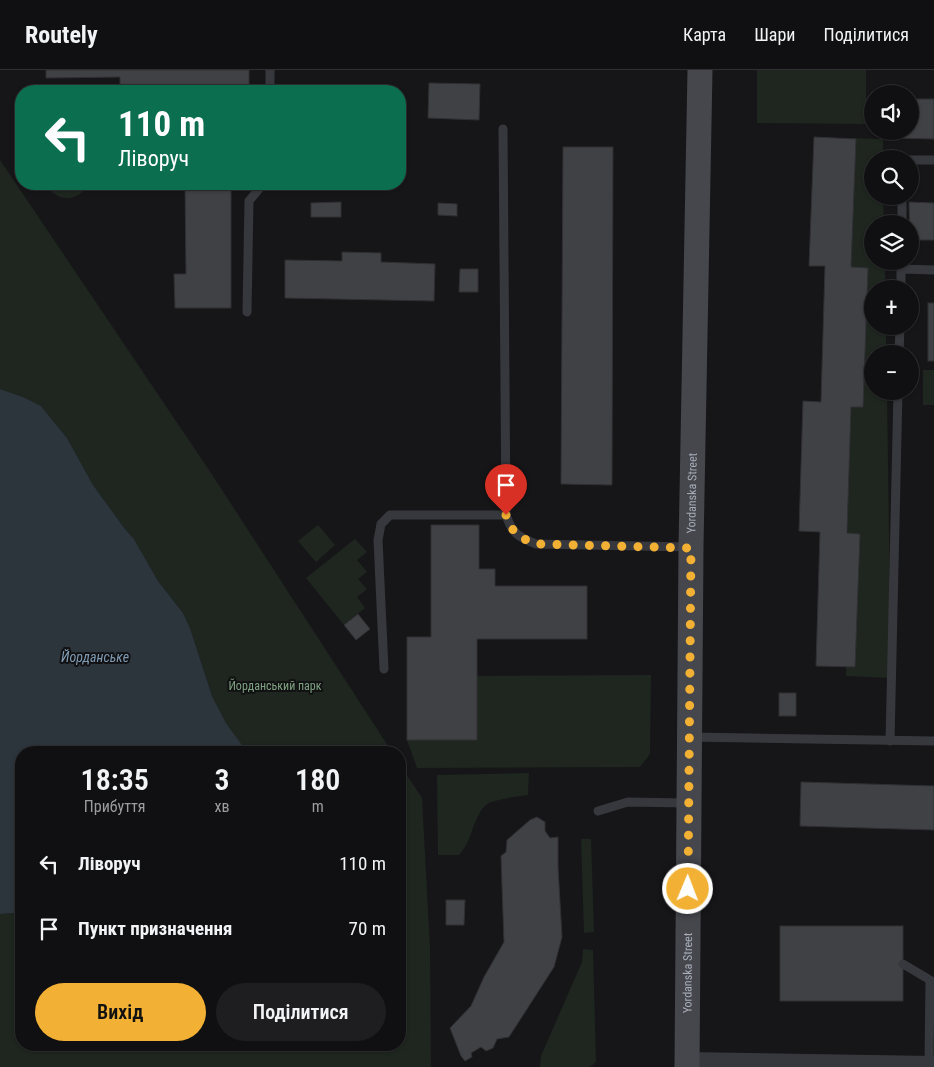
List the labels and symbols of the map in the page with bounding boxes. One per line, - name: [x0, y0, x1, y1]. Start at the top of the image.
- street label: Yordanska Street: [684, 452, 700, 533]
- pin: [485, 464, 527, 515]
- water label: Йорданське: [61, 649, 129, 665]
- park label: Йорданський парк: [228, 678, 322, 693]
- position arrow: [661, 862, 713, 914]
- street label: Yordanska Street: [680, 932, 695, 1013]

